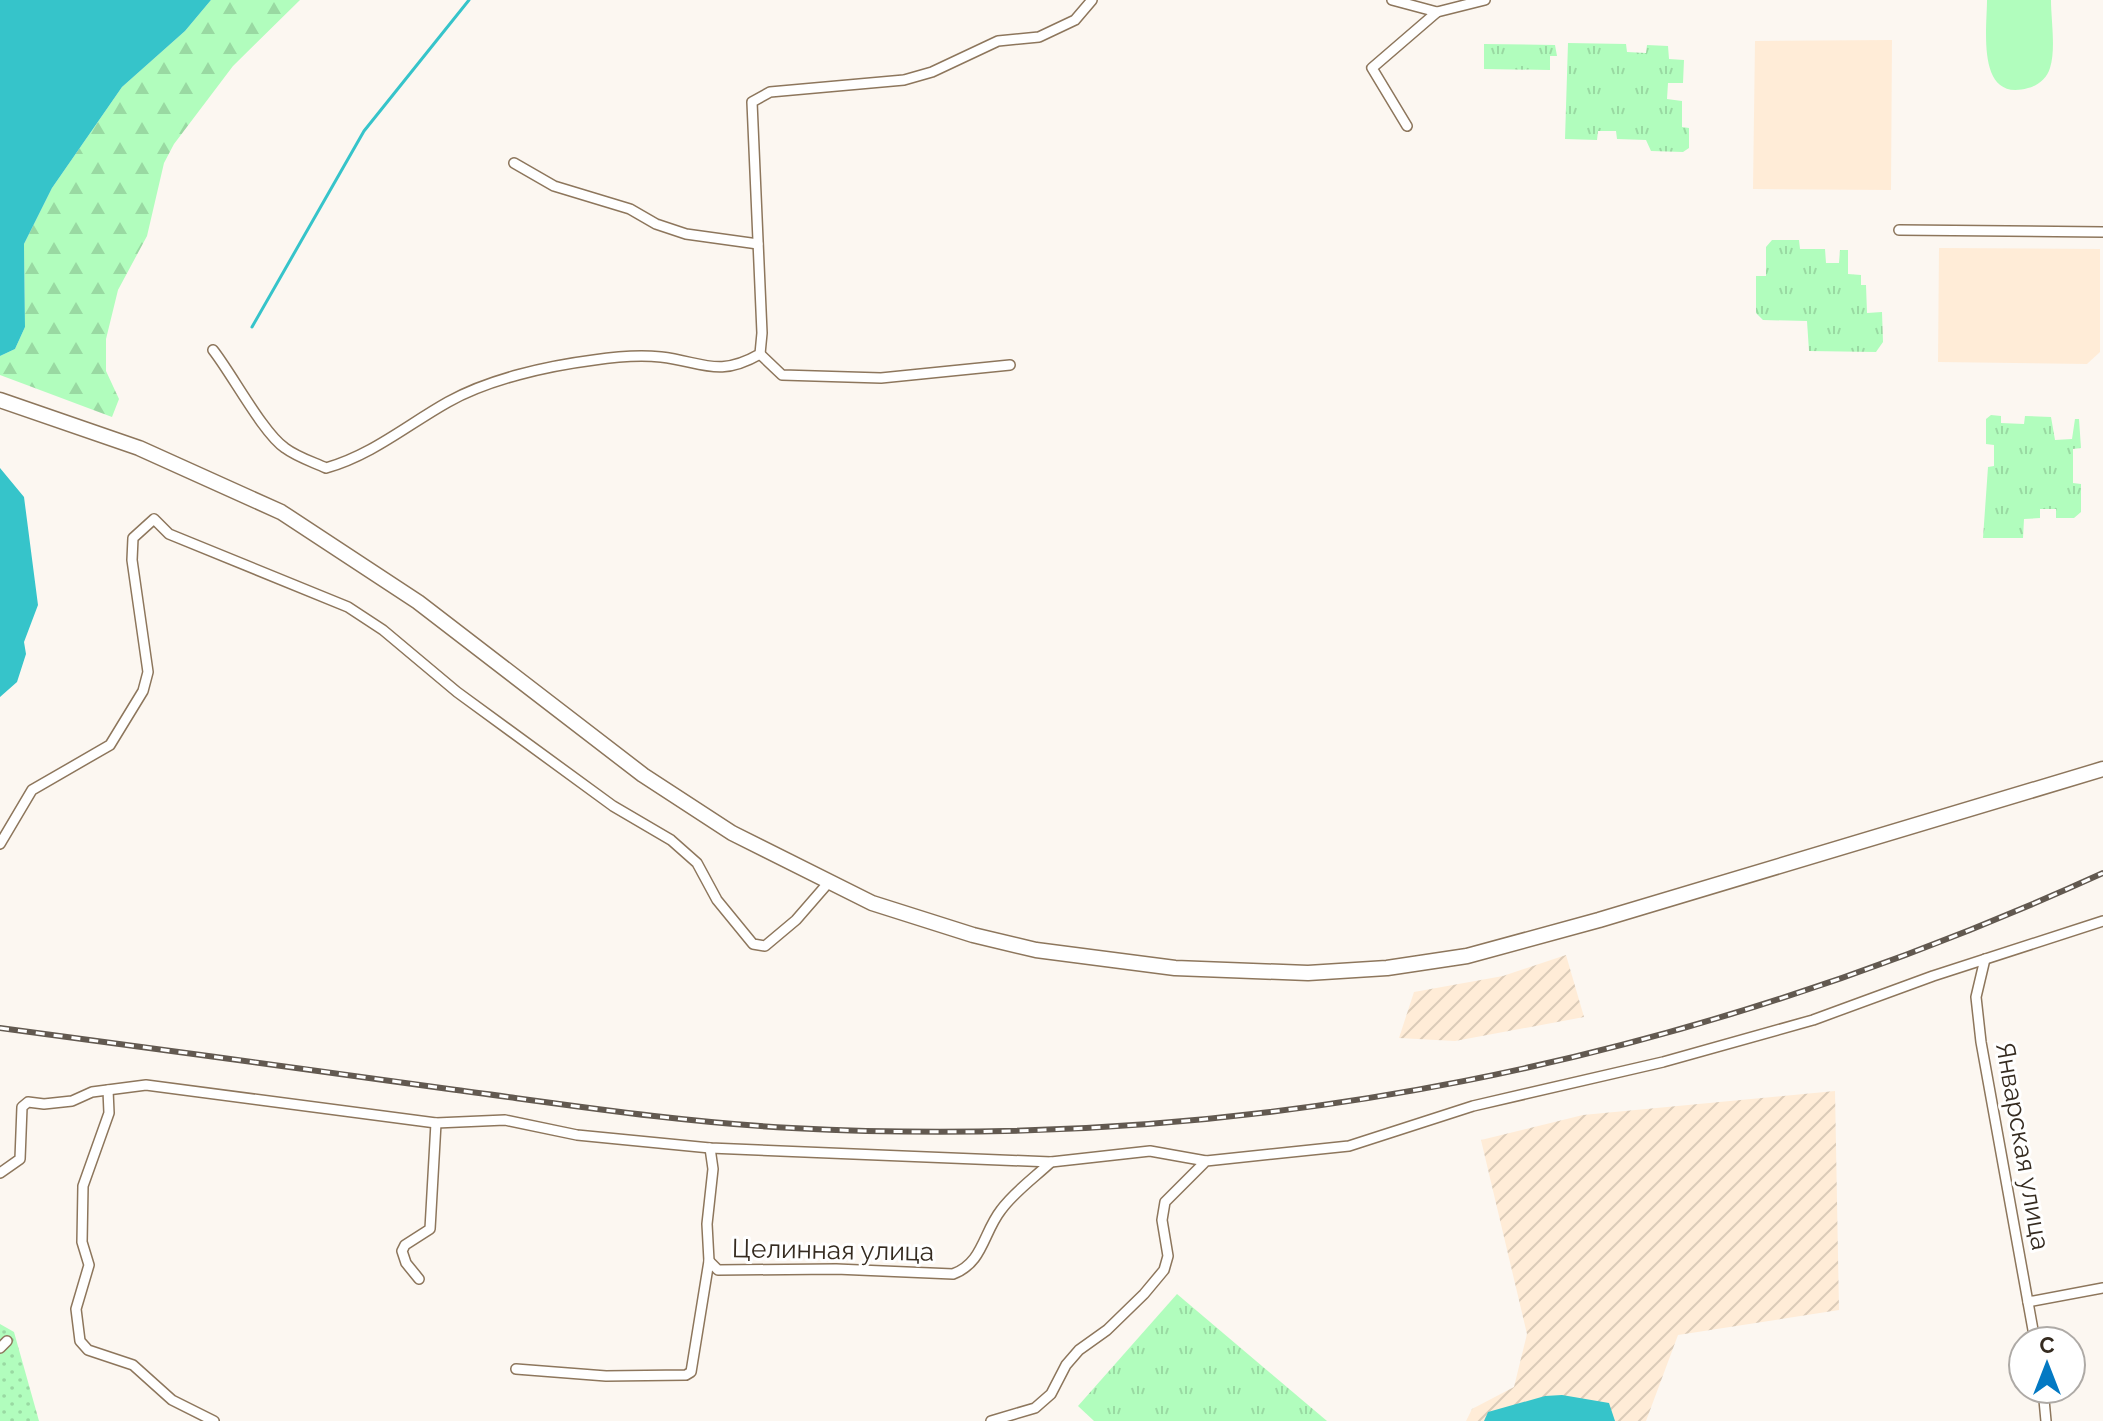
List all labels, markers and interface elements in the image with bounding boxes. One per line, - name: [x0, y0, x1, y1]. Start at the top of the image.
- street label: Январская улица: [1990, 1040, 2056, 1252]
- street label: Целинная улица: [732, 1233, 934, 1267]
- north arrow: [2007, 1325, 2087, 1405]
- text: С: [2039, 1332, 2055, 1358]

